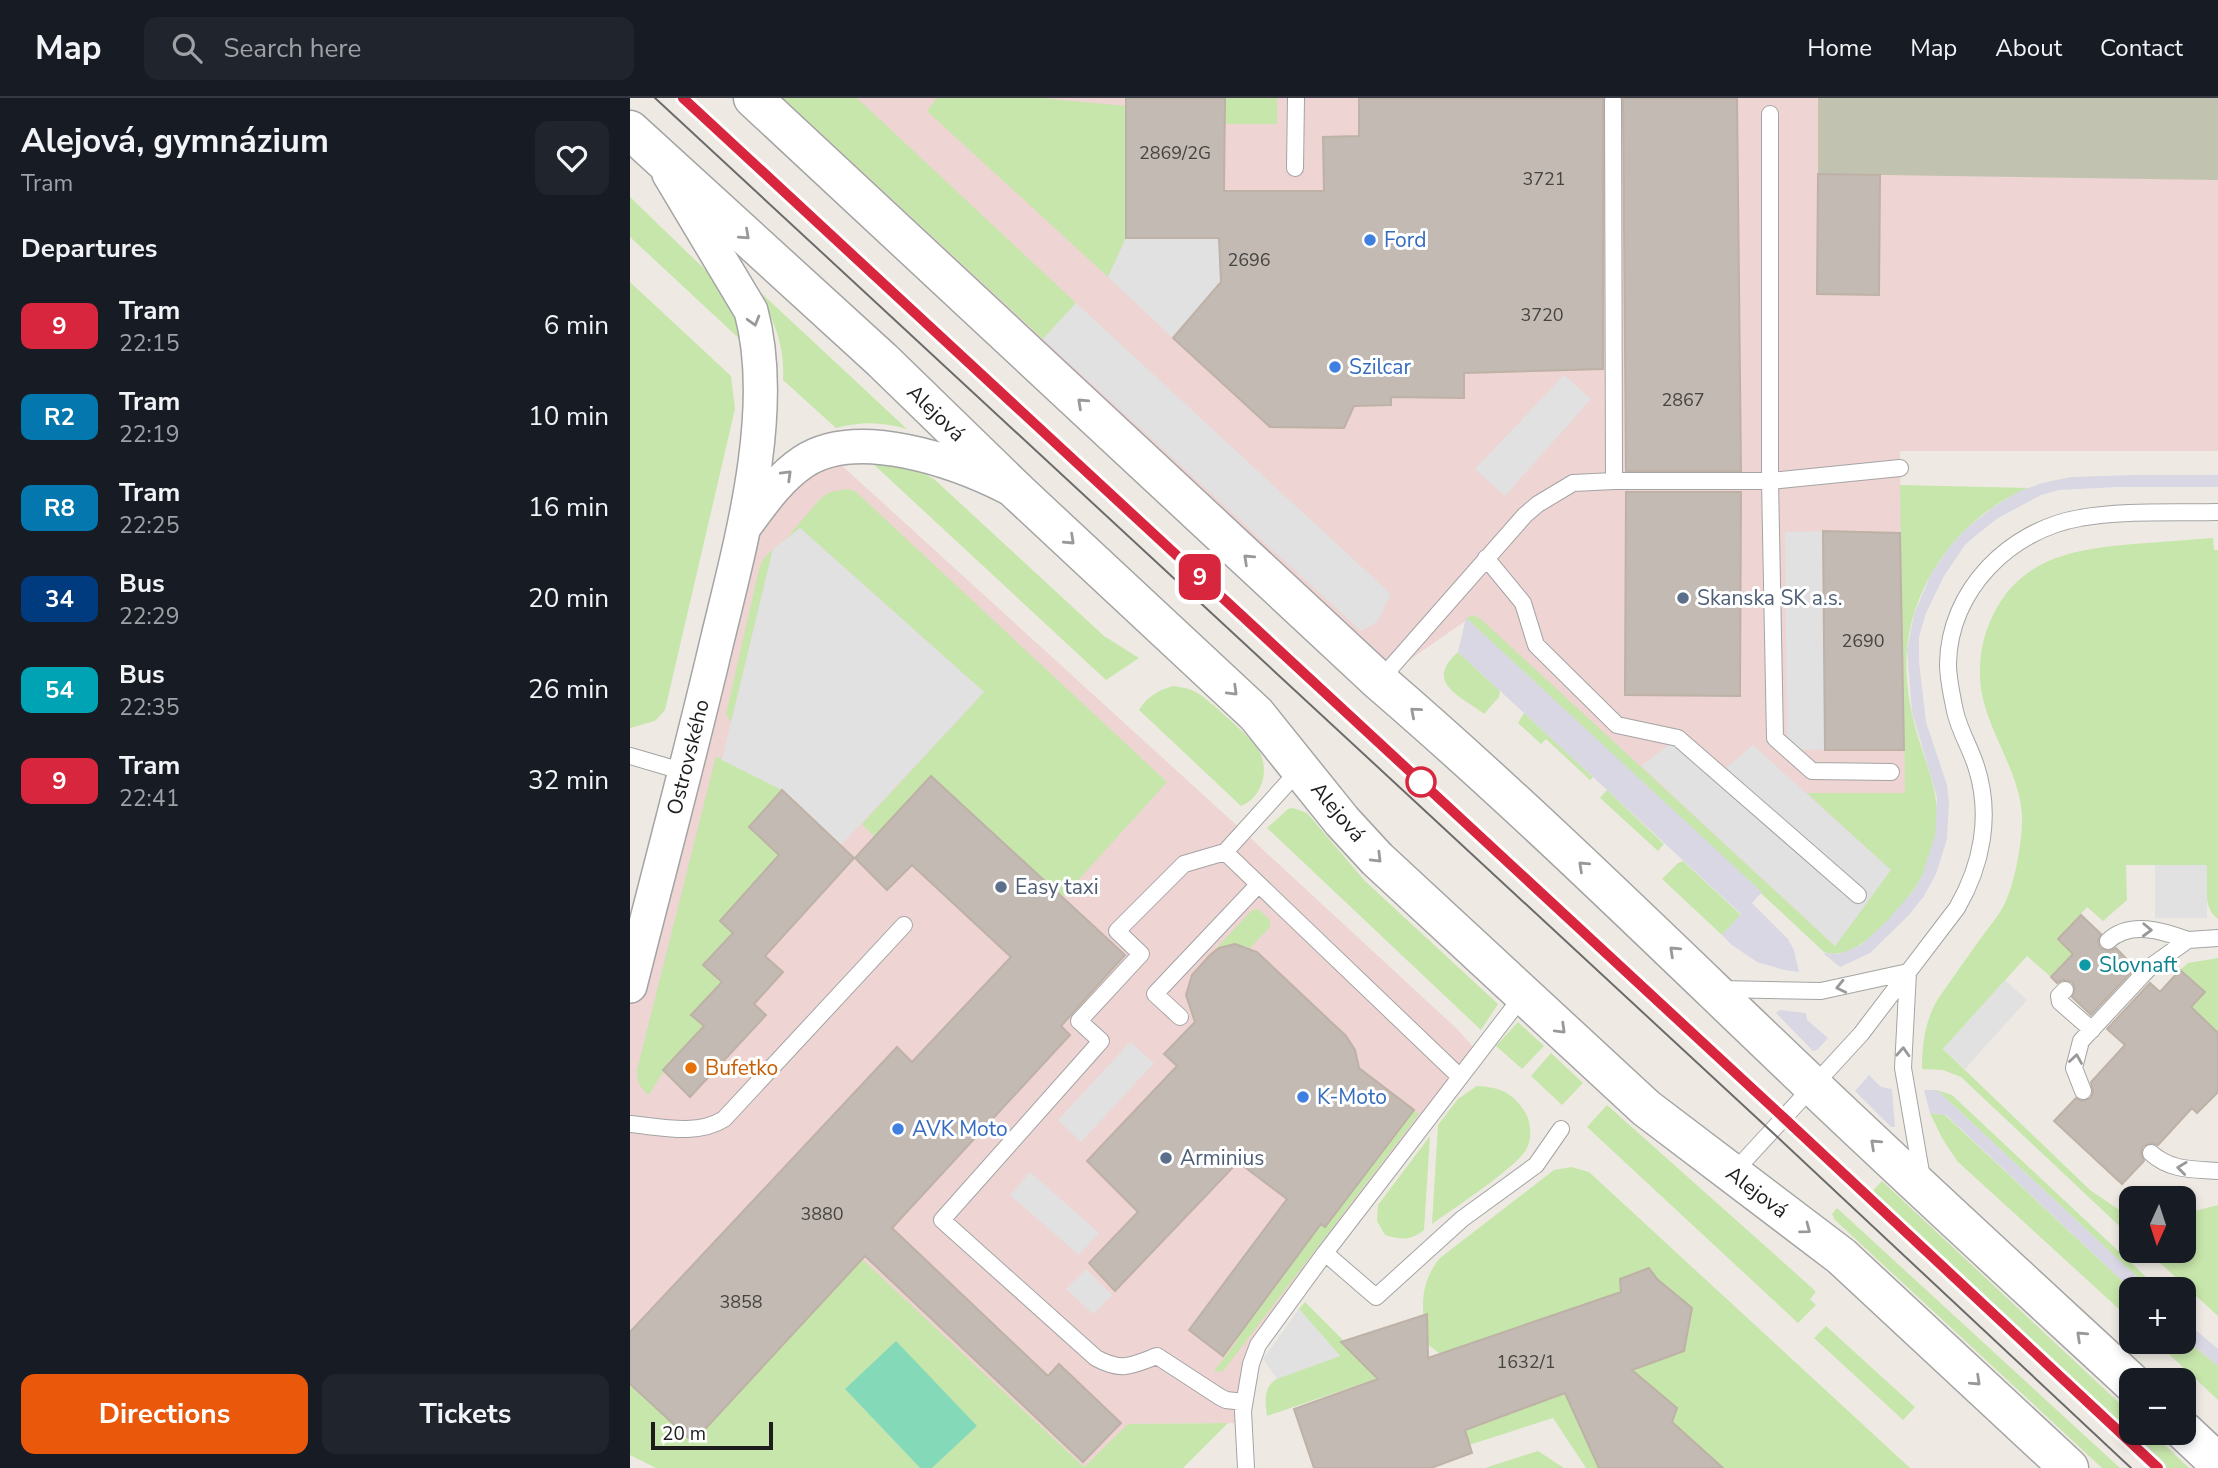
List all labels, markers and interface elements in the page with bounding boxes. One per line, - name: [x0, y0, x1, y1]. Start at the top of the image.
- search box: [144, 17, 634, 80]
- text: Map: [35, 26, 102, 71]
- icon: search: [168, 29, 206, 67]
- text: Search here: [224, 31, 361, 66]
- text: Home: [1807, 32, 1872, 64]
- text: Map: [1910, 32, 1957, 64]
- text: About: [1995, 32, 2062, 64]
- text: Contact: [2100, 32, 2183, 64]
- text: Alejová, gymnázium: [21, 119, 329, 164]
- button: heart: [535, 121, 609, 195]
- house number: 2869/2G: [1139, 141, 1211, 165]
- house number: 3721: [1522, 167, 1566, 191]
- text: Tram: [21, 168, 73, 199]
- place label: Ford: [1384, 226, 1426, 254]
- one-way arrow: [737, 227, 750, 239]
- text: Departures: [21, 231, 157, 266]
- marker: Ford: [1362, 232, 1378, 248]
- house number: 2696: [1227, 248, 1271, 272]
- text: Tram: [119, 293, 180, 328]
- house number: 3720: [1520, 303, 1564, 327]
- text: 6 min: [544, 308, 609, 343]
- text: 9: [52, 310, 67, 342]
- one-way arrow: [745, 314, 760, 326]
- text: 22:15: [119, 328, 179, 359]
- place label: Szilcar: [1349, 353, 1411, 381]
- marker: Szilcar: [1327, 359, 1343, 375]
- street label: Alejová: [901, 378, 971, 448]
- text: Tram: [119, 384, 180, 419]
- house number: 2867: [1661, 388, 1705, 412]
- text: 10 min: [528, 399, 609, 434]
- one-way arrow: [1077, 399, 1090, 412]
- text: R2: [44, 401, 75, 433]
- text: 22:19: [119, 419, 179, 450]
- one-way arrow: [779, 471, 792, 484]
- text: Tram: [119, 475, 180, 510]
- text: 16 min: [528, 490, 609, 525]
- text: R8: [44, 492, 75, 524]
- text: 22:25: [119, 510, 179, 541]
- one-way arrow: [1062, 532, 1075, 545]
- line badge: 9: [1177, 554, 1223, 600]
- one-way arrow: [1243, 554, 1256, 567]
- text: 9: [1193, 561, 1207, 593]
- text: Bus: [119, 566, 165, 601]
- text: 20 min: [528, 581, 609, 616]
- text: 34: [45, 583, 74, 615]
- place label: Skanska SK a.s.: [1697, 584, 1843, 612]
- marker: Skanska SK a.s.: [1675, 590, 1691, 606]
- text: 22:29: [119, 601, 179, 632]
- house number: 2690: [1841, 629, 1885, 653]
- text: Bus: [119, 657, 165, 692]
- text: 26 min: [528, 672, 609, 707]
- text: 54: [45, 674, 74, 706]
- one-way arrow: [1224, 683, 1237, 696]
- text: 22:35: [119, 692, 179, 723]
- street label: Ostrovského: [660, 696, 716, 818]
- one-way arrow: [1411, 708, 1424, 720]
- text: Tram: [119, 748, 180, 783]
- text: 32 min: [528, 763, 609, 798]
- text: 9: [52, 765, 67, 797]
- unlabelled marker: [1406, 767, 1436, 797]
- street label: Alejová: [1305, 776, 1371, 848]
- text: 22:41: [119, 783, 179, 814]
- one-way arrow: [1369, 850, 1381, 862]
- one-way arrow: [1578, 862, 1591, 874]
- place label: Easy taxi: [1015, 873, 1099, 901]
- marker: Easy taxi: [993, 879, 1009, 895]
- one-way arrow: [2142, 922, 2153, 938]
- one-way arrow: [1669, 946, 1682, 959]
- place label: Slovnaft: [2099, 951, 2178, 979]
- marker: Slovnaft: [2077, 957, 2093, 973]
- one-way arrow: [1836, 979, 1848, 993]
- one-way arrow: [1553, 1021, 1566, 1034]
- one-way arrow: [1896, 1046, 1911, 1057]
- one-way arrow: [2068, 1053, 2083, 1065]
- place label: Bufetko: [705, 1054, 778, 1082]
- marker: Bufetko: [683, 1060, 699, 1076]
- place label: K-Moto: [1317, 1083, 1387, 1111]
- marker: K-Moto: [1295, 1089, 1311, 1105]
- place label: AVK Moto: [912, 1115, 1008, 1143]
- marker: AVK Moto: [890, 1121, 906, 1137]
- one-way arrow: [1870, 1140, 1883, 1153]
- place label: Arminius: [1180, 1144, 1264, 1172]
- marker: Arminius: [1158, 1150, 1174, 1166]
- street label: Alejová: [1720, 1160, 1794, 1224]
- one-way arrow: [2176, 1160, 2188, 1175]
- north arrow: [2119, 1186, 2196, 1264]
- map controls: [2119, 1186, 2196, 1445]
- house number: 3880: [800, 1202, 844, 1226]
- one-way arrow: [1798, 1221, 1811, 1234]
- button: +: [2119, 1277, 2196, 1354]
- house number: 3858: [719, 1290, 763, 1314]
- one-way arrow: [2076, 1332, 2089, 1345]
- house number: 1632/1: [1496, 1350, 1556, 1374]
- button: −: [2119, 1368, 2196, 1445]
- one-way arrow: [1968, 1373, 1981, 1385]
- button: Directions: [21, 1374, 308, 1454]
- button: Tickets: [322, 1374, 609, 1454]
- scale bar: [651, 1419, 774, 1451]
- text: 20 m: [662, 1421, 706, 1447]

